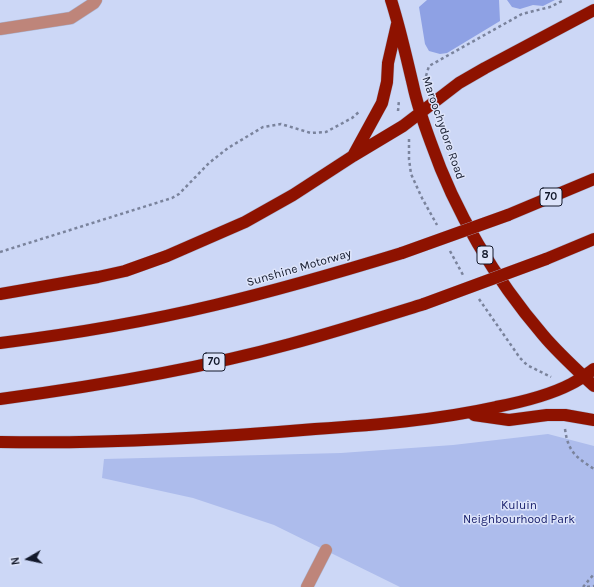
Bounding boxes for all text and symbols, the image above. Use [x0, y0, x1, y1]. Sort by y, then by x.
street label: Maroochydore Road [419, 75, 467, 181]
road number: 70 [540, 188, 562, 206]
street label: Sunshine Motorway [245, 246, 353, 290]
road number: 8 [477, 246, 493, 264]
road number: 70 [203, 353, 225, 371]
park label: Kuluin Neighbourhood Park [463, 499, 575, 527]
north arrow [8, 539, 48, 579]
text: N [9, 556, 23, 566]

